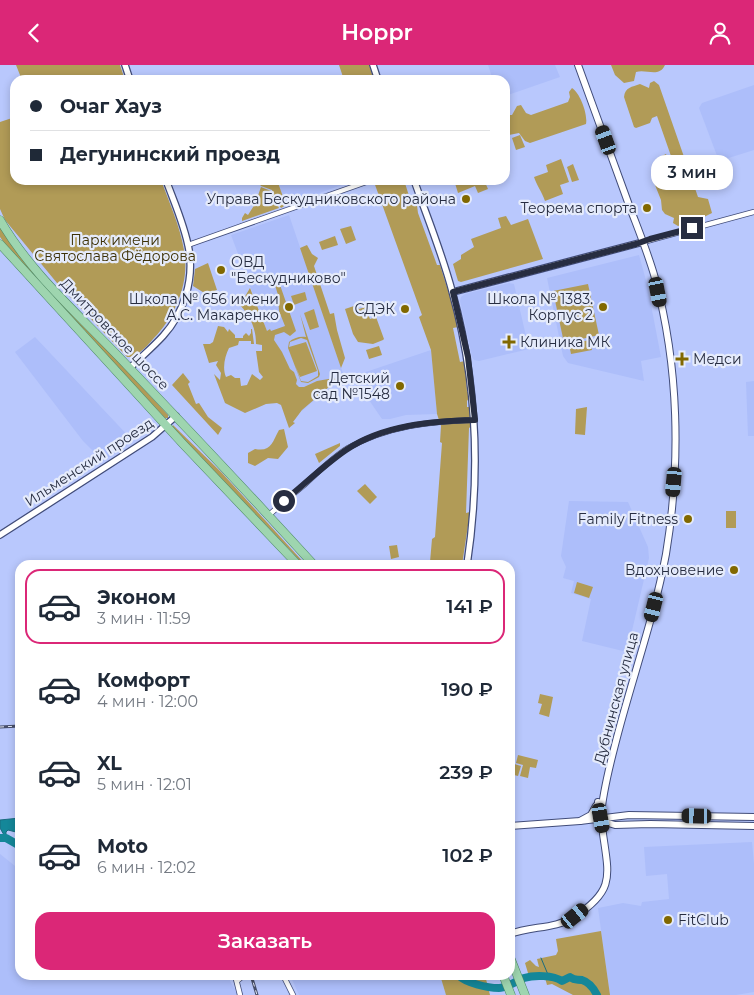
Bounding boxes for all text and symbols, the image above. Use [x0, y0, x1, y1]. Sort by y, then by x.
icon: back [20, 19, 48, 47]
text: Hoppr [341, 19, 413, 46]
icon: person [706, 19, 734, 47]
text: Очаг Хауз [60, 95, 162, 118]
car [593, 123, 618, 157]
text: Дегунинский проезд [60, 143, 280, 166]
callout: 3 мин [651, 155, 733, 191]
text: 3 мин [668, 163, 716, 182]
place label: Управа Бескудниковского района [206, 190, 456, 208]
marker: Управа Бескудниковского района [460, 193, 472, 205]
place label: Теорема спорта [521, 199, 637, 217]
marker: Теорема спорта [641, 202, 653, 214]
route end [681, 217, 703, 239]
park label: Парк имени Святослава Фёдорова [34, 231, 196, 265]
place label: ОВД "Бескудниково" [231, 253, 346, 287]
marker: ОВД "Бескудниково" [215, 264, 227, 276]
street label: Дмитровское шоссе [57, 274, 173, 394]
car [647, 276, 668, 308]
place label: Школа № 656 имени А.С. Макаренко [129, 290, 279, 324]
place label: Школа № 1383. Корпус 2 [487, 290, 593, 324]
place label: СДЭК [354, 300, 395, 318]
marker: Школа № 656 имени А.С. Макаренко [283, 301, 295, 313]
marker: Школа № 1383. Корпус 2 [597, 301, 609, 313]
marker: СДЭК [399, 303, 411, 315]
place label: Клиника МК [520, 333, 610, 351]
marker: Клиника МК [502, 335, 516, 349]
place label: Медси [693, 350, 742, 368]
marker: Медси [675, 352, 689, 366]
place label: Детский сад №1548 [313, 369, 390, 403]
marker: Детский сад №1548 [394, 380, 406, 392]
street label: Ильменский проезд [21, 414, 157, 510]
car [665, 466, 682, 498]
route start [273, 490, 295, 512]
place label: Family Fitness [578, 510, 678, 528]
marker: Family Fitness [682, 513, 694, 525]
place label: Вдохновение [625, 561, 724, 579]
marker: Вдохновение [728, 564, 740, 576]
icon: car [37, 584, 82, 629]
text: Эконом [97, 586, 176, 609]
car [643, 591, 664, 623]
text: 141 ₽ [446, 595, 493, 618]
text: 3 мин · 11:59 [97, 609, 191, 628]
street label: Дубнинская улица [590, 630, 642, 766]
icon: car [37, 667, 82, 712]
text: Комфорт [97, 669, 190, 692]
text: 190 ₽ [441, 678, 493, 701]
text: 4 мин · 12:00 [97, 692, 198, 711]
icon: car [37, 750, 82, 795]
text: XL [97, 752, 122, 775]
text: 239 ₽ [439, 761, 493, 784]
text: 5 мин · 12:01 [97, 775, 192, 794]
car [591, 802, 610, 834]
car [681, 808, 712, 824]
icon: car [37, 833, 82, 878]
text: Moto [97, 835, 148, 858]
text: 102 ₽ [442, 844, 493, 867]
text: 6 мин · 12:02 [97, 858, 196, 877]
car [558, 901, 591, 931]
place label: FitClub [678, 911, 729, 929]
button: Заказать [35, 912, 495, 970]
marker: FitClub [662, 914, 674, 926]

